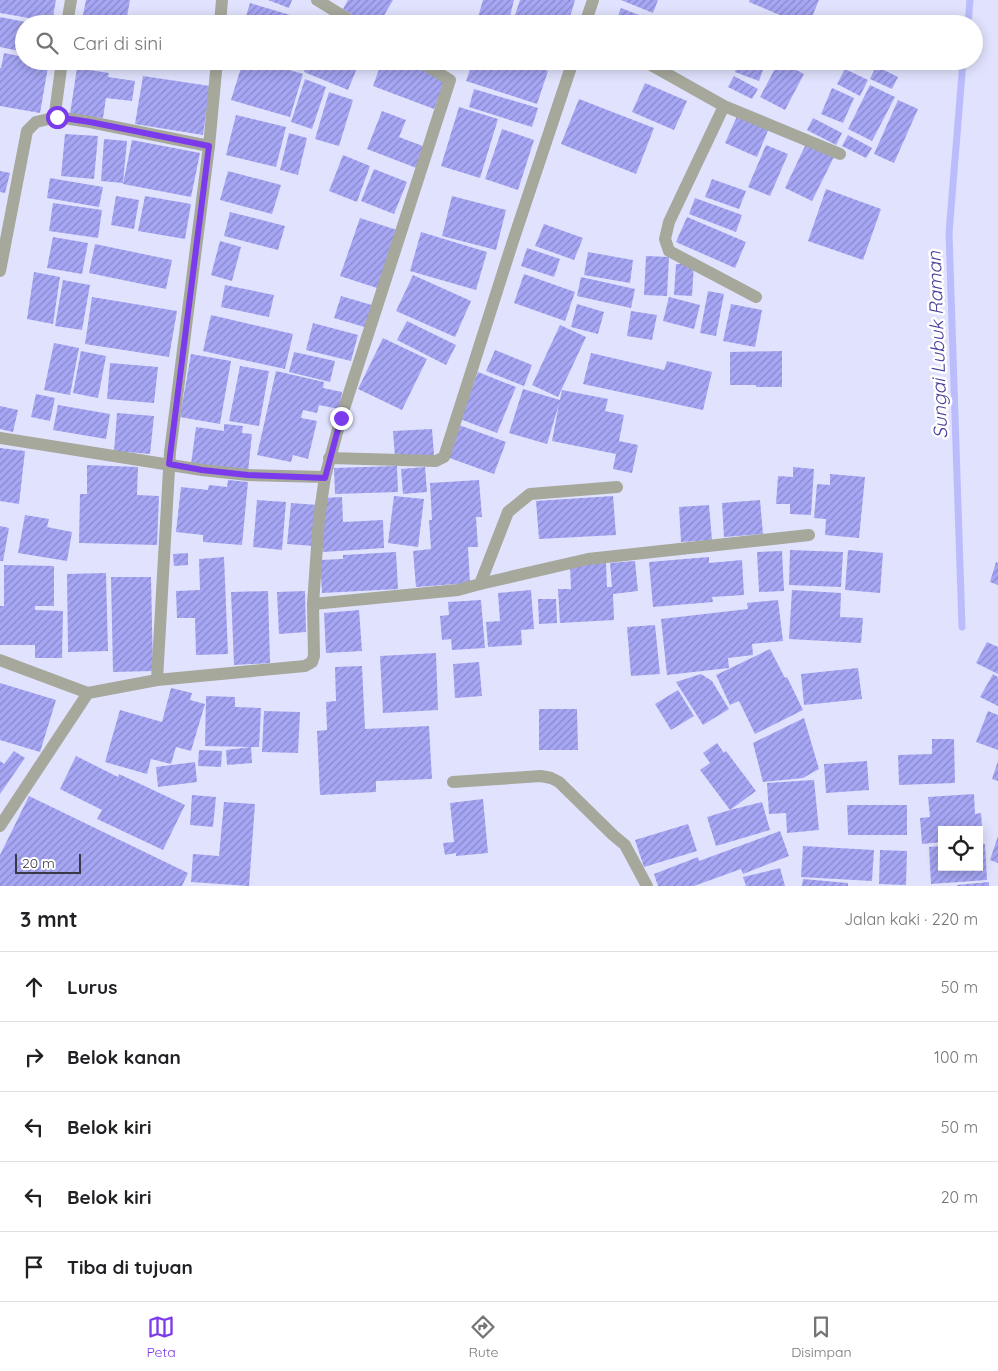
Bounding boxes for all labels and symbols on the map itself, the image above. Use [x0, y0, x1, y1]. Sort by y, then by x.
route start [46, 106, 69, 129]
water label: Sungai Lubuk Raman [922, 250, 952, 439]
route end [330, 407, 353, 430]
scale bar [15, 851, 81, 874]

